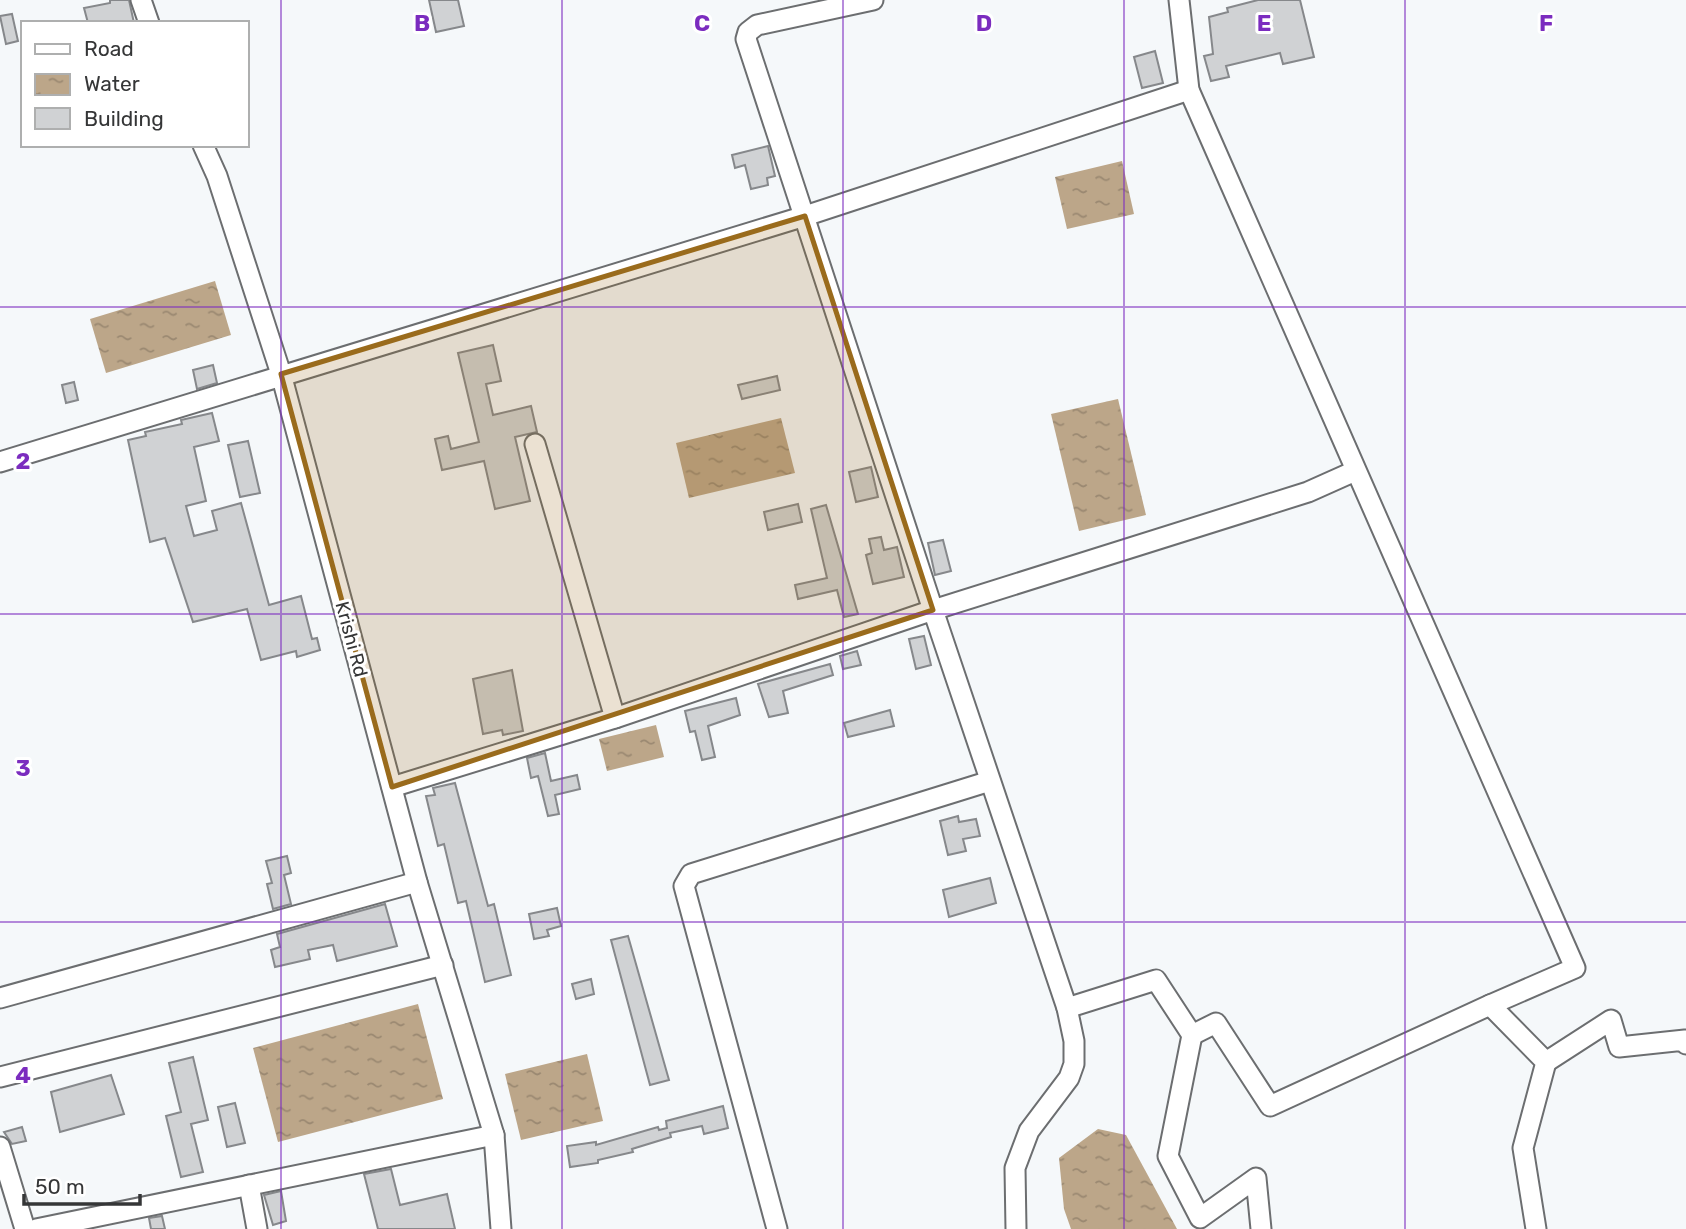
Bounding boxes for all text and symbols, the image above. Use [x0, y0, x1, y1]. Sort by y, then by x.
text: B [414, 9, 430, 37]
text: C [694, 9, 710, 37]
text: D [976, 9, 992, 37]
text: E [1257, 9, 1271, 37]
text: F [1539, 9, 1553, 37]
legend [21, 21, 248, 147]
text: Road [84, 36, 134, 61]
text: Water [84, 71, 140, 96]
text: Building [84, 106, 164, 131]
text: 2 [16, 447, 30, 475]
street label: Krishi Rd [330, 599, 373, 679]
text: 3 [15, 754, 31, 782]
text: 4 [15, 1061, 31, 1089]
scale bar [24, 1162, 140, 1206]
text: 50 m [35, 1174, 85, 1199]

